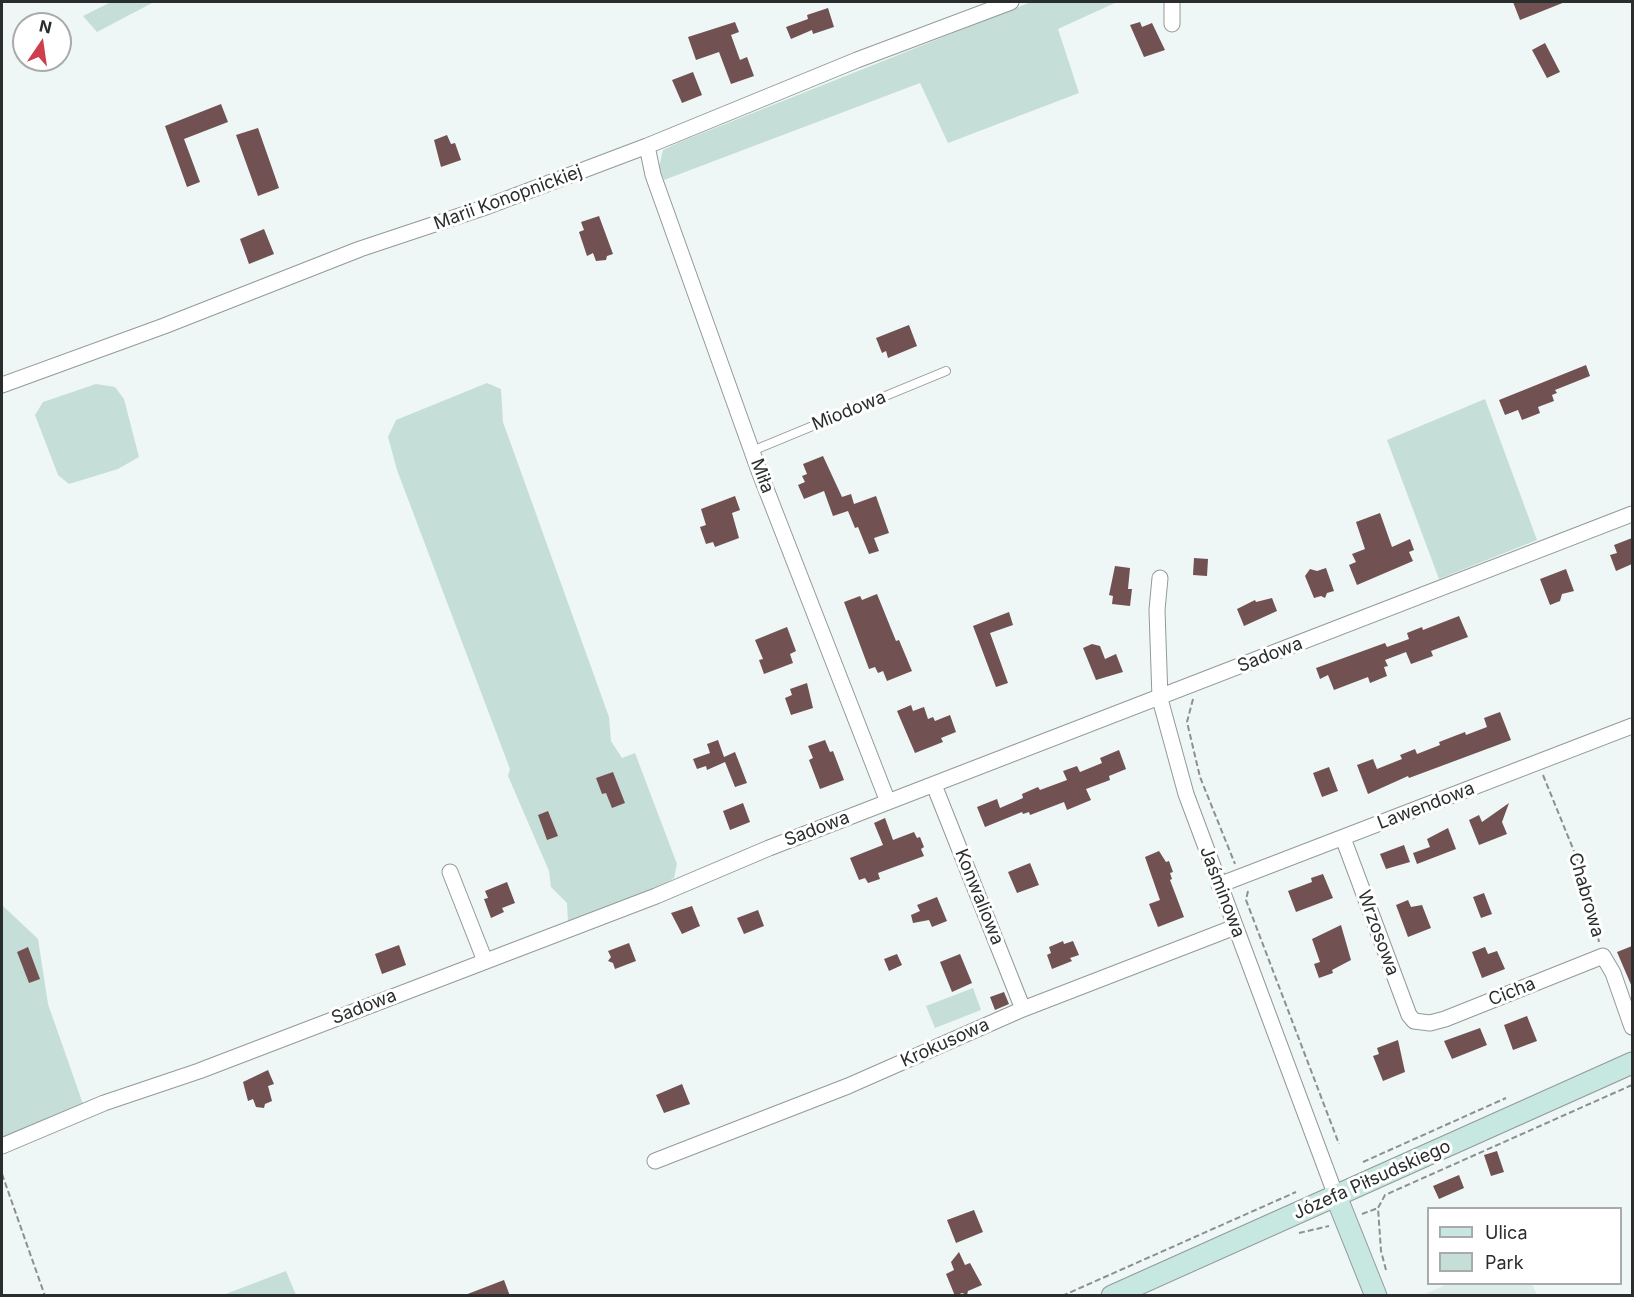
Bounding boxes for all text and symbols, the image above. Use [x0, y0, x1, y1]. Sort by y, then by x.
north arrow [12, 12, 72, 72]
text: N [37, 15, 54, 38]
street label: Marii Konopnickiej [431, 161, 585, 235]
street label: Miodowa [809, 386, 889, 436]
street label: Miła [746, 456, 778, 496]
street label: Sadowa [1234, 633, 1306, 677]
street label: Lawendowa [1374, 778, 1478, 834]
street label: Sadowa [781, 807, 853, 851]
street label: Jaśminowa [1195, 843, 1249, 941]
street label: Konwaliowa [950, 846, 1008, 948]
street label: Chabrowa [1564, 850, 1608, 940]
street label: Wrzosowa [1353, 887, 1403, 979]
street label: Cicha [1485, 973, 1539, 1011]
street label: Sadowa [328, 985, 400, 1029]
street label: Krokusowa [897, 1014, 993, 1072]
street label: Józefa Piłsudskiego [1290, 1136, 1454, 1224]
legend [1427, 1207, 1622, 1285]
text: Ulica [1485, 1222, 1528, 1243]
text: Park [1485, 1252, 1524, 1273]

